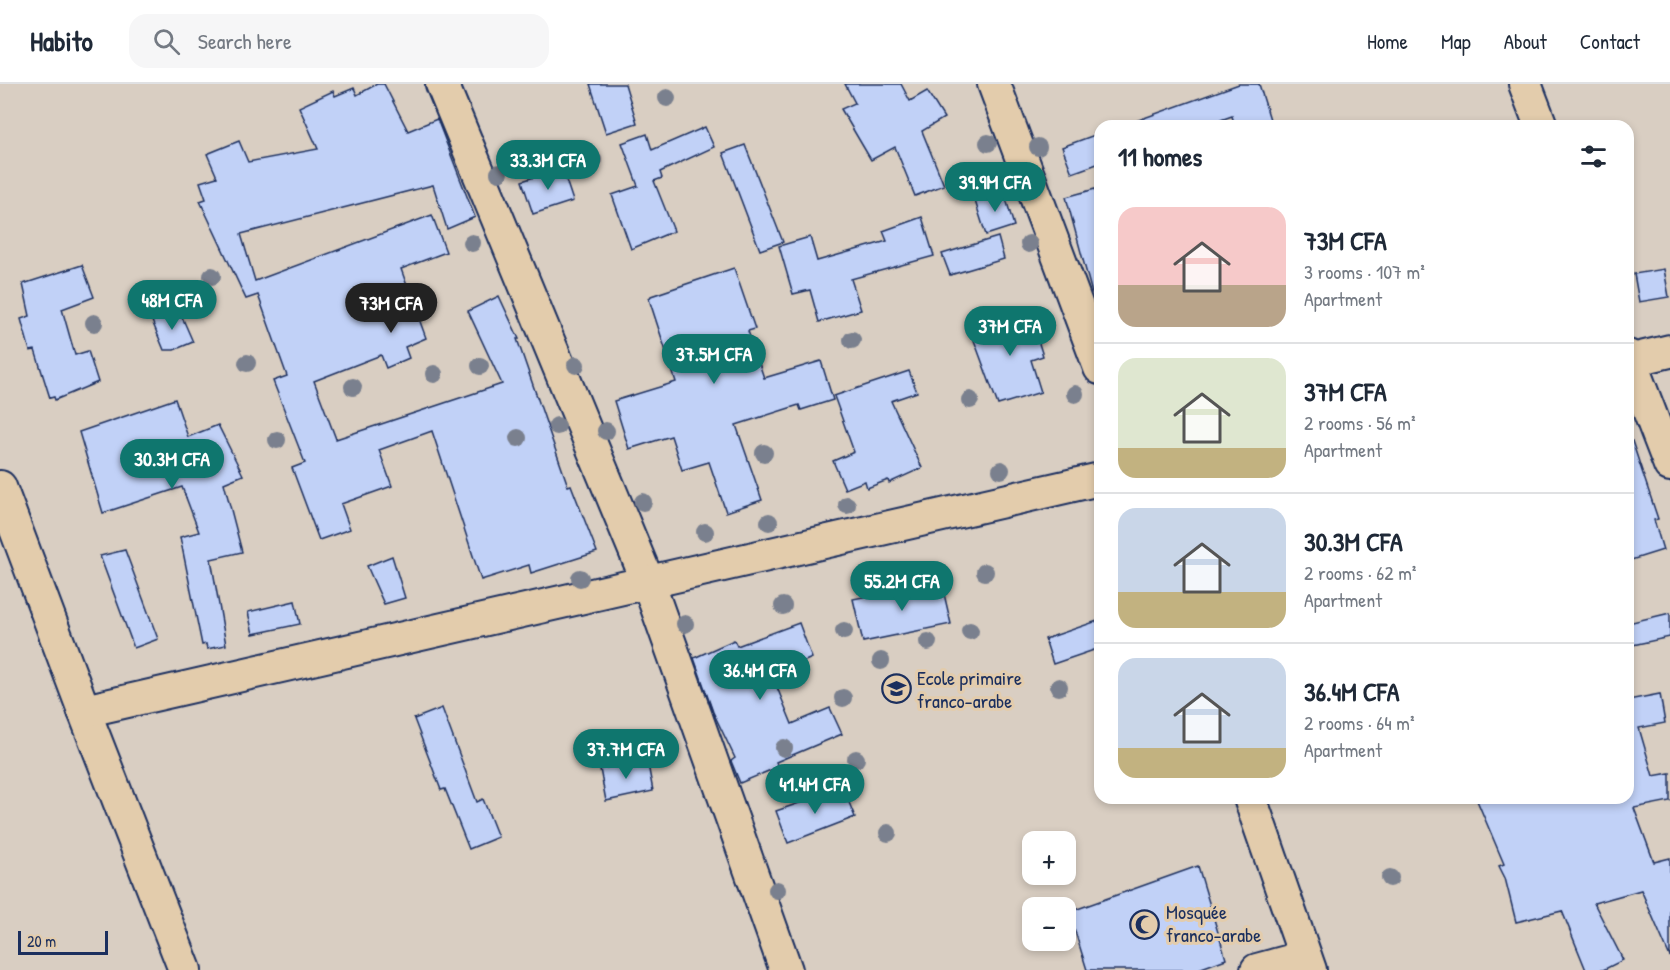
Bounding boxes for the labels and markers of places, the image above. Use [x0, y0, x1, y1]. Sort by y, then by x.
pin: 33.3M CFA [479, 140, 617, 191]
pin: 39.9M CFA [926, 162, 1064, 213]
pin: 48M CFA [117, 280, 227, 331]
pin: 73M CFA [336, 283, 446, 334]
pin: 37M CFA [955, 306, 1065, 357]
pin: 37.5M CFA [645, 334, 783, 385]
pin: 30.3M CFA [103, 439, 241, 490]
pin: 55.2M CFA [833, 561, 971, 612]
pin: 36.4M CFA [691, 650, 829, 701]
place label: Ecole primaire franco-arabe [917, 664, 1022, 714]
school or university icon: Ecole primaire franco-arabe [880, 673, 912, 705]
pin: 37.7M CFA [557, 729, 695, 780]
pin: 41.4M CFA [746, 764, 884, 815]
place label: Mosquée franco-arabe [1166, 898, 1261, 948]
mosque icon: Mosquée franco-arabe [1129, 908, 1161, 940]

